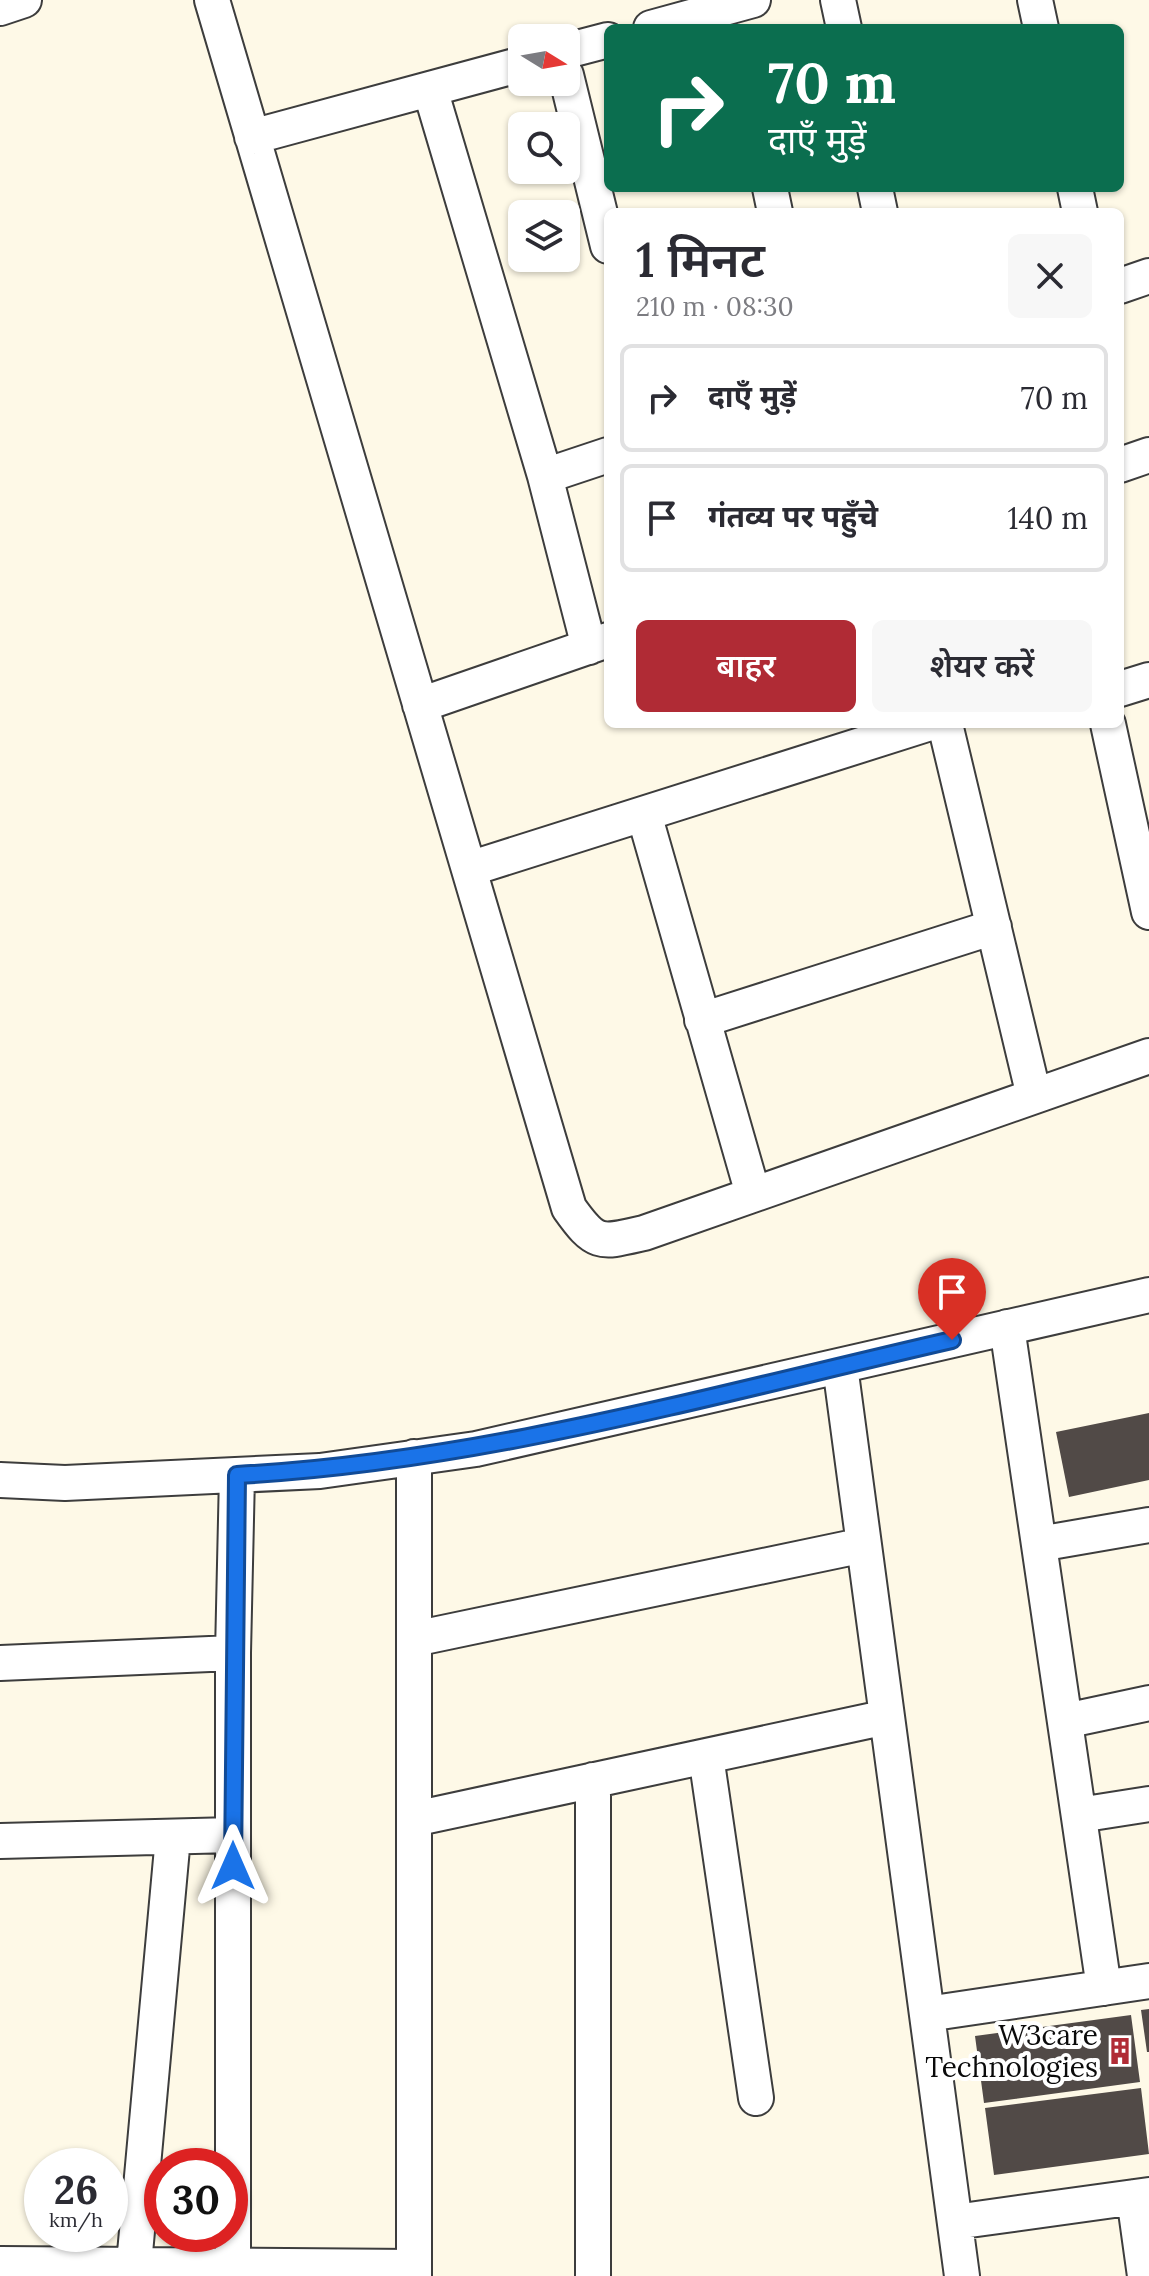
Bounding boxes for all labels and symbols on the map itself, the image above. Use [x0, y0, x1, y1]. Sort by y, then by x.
north arrow [508, 24, 580, 96]
pin [918, 1258, 986, 1340]
position arrow [191, 1824, 275, 1908]
place label: W3care Technologies [925, 2017, 1098, 2085]
building icon: W3care Technologies [1105, 2036, 1135, 2066]
speed limit sign: 30 [144, 2148, 248, 2252]

